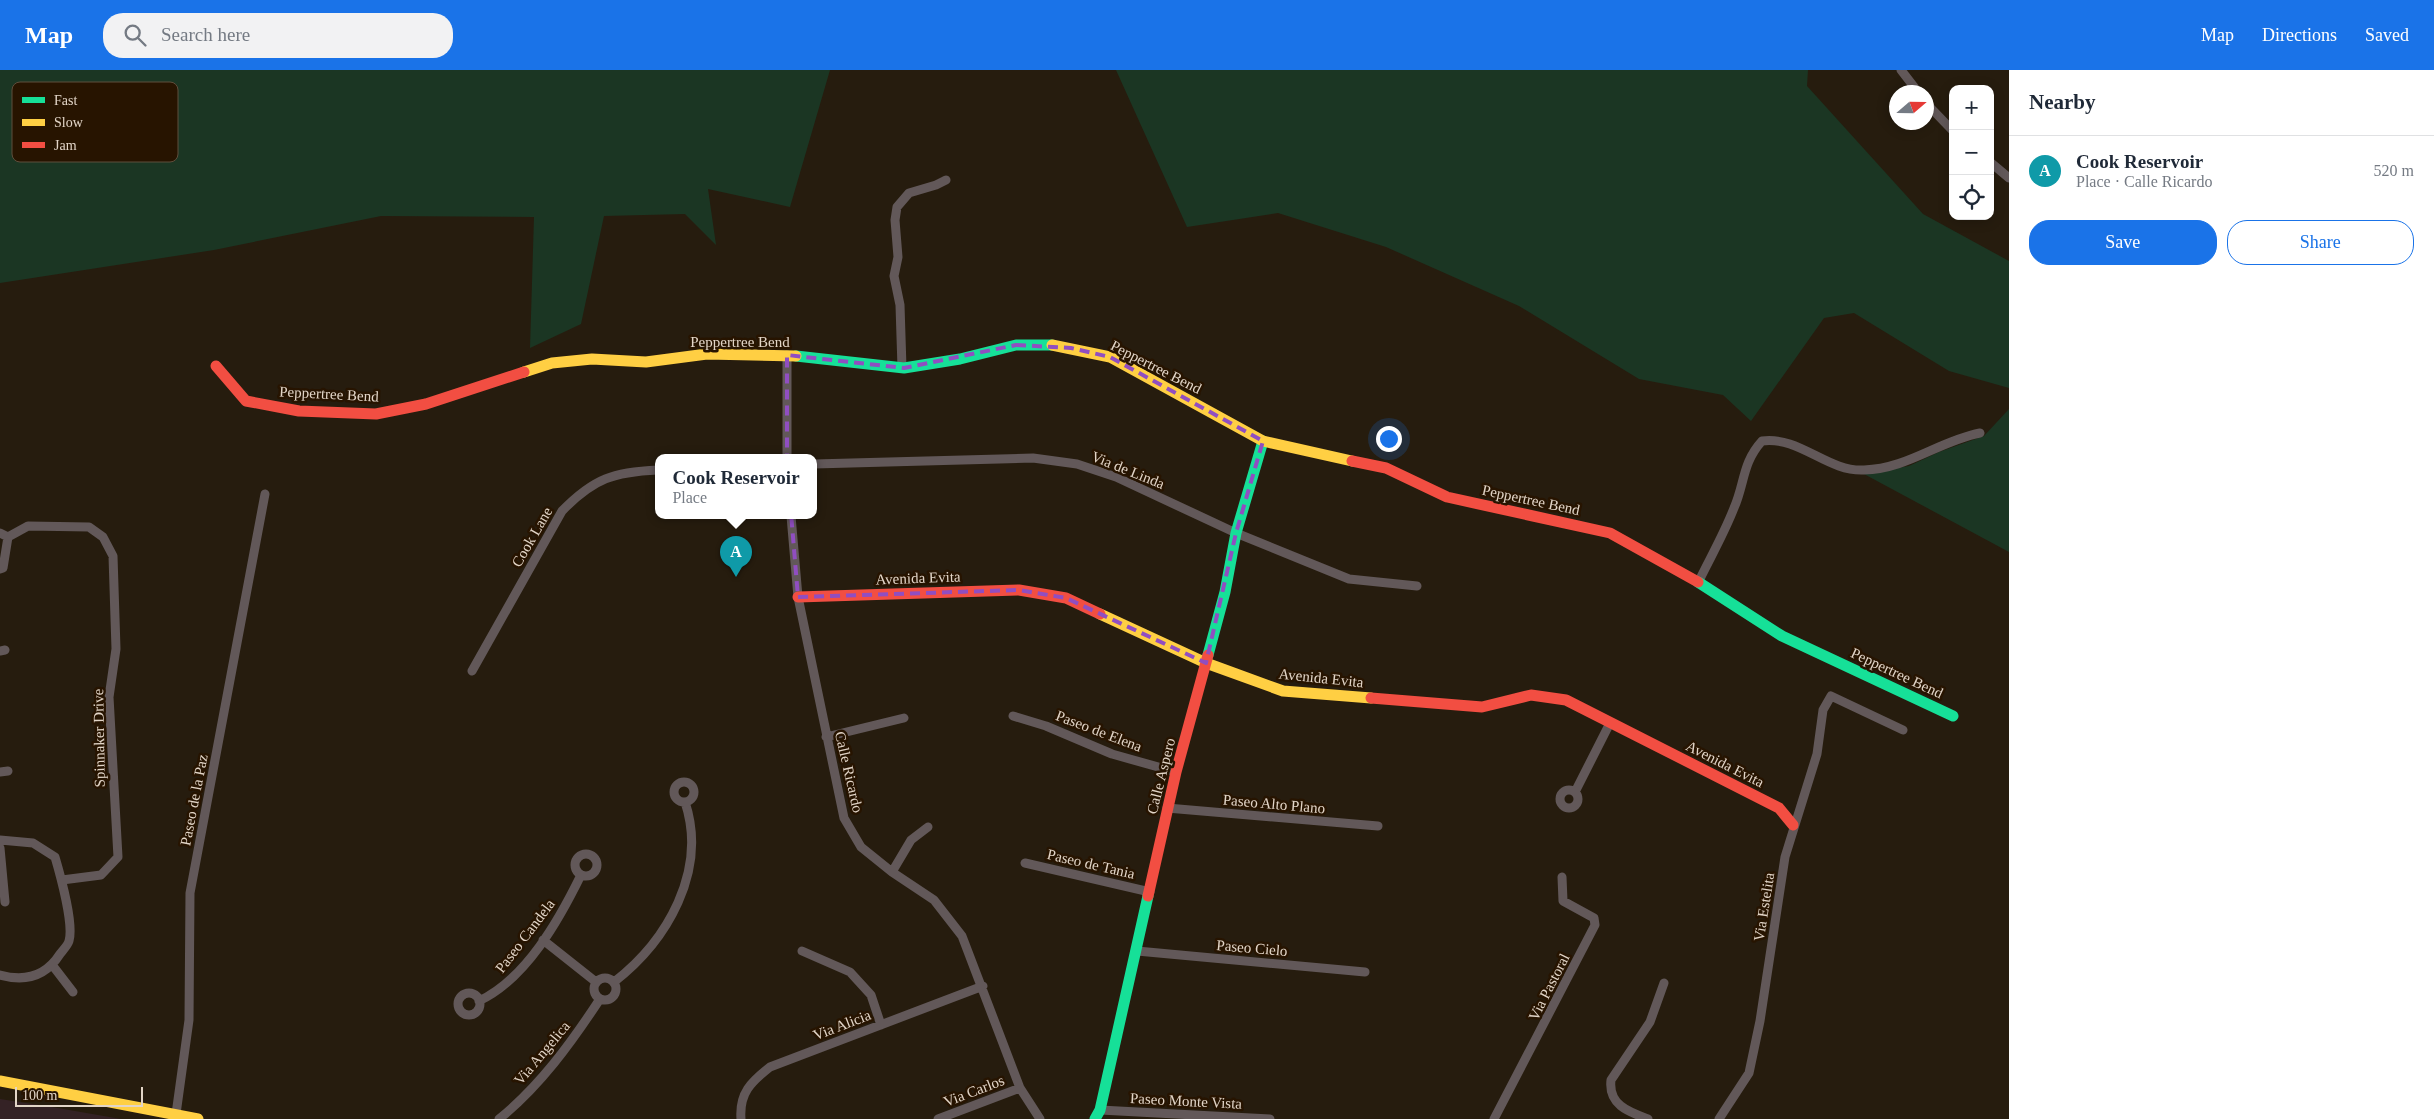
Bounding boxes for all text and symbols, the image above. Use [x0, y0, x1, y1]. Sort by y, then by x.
search box [103, 13, 453, 58]
icon: search [121, 21, 149, 49]
text: Map [25, 22, 73, 48]
text: Search here [161, 24, 250, 45]
text: Map [2201, 25, 2234, 45]
text: Directions [2262, 25, 2337, 45]
text: Saved [2365, 25, 2409, 45]
legend [12, 82, 178, 162]
north arrow [1889, 85, 1934, 130]
map controls [1949, 85, 1994, 220]
button: + [1949, 85, 1994, 130]
text: Nearby [2029, 90, 2096, 114]
text: Fast [54, 93, 77, 108]
text: Slow [54, 115, 84, 130]
button: − [1949, 130, 1994, 175]
text: Jam [54, 138, 77, 153]
text: Cook Reservoir [2076, 151, 2203, 172]
text: A [2039, 162, 2051, 179]
text: 520 m [2374, 162, 2414, 179]
text: Place · Calle Ricardo [2076, 173, 2212, 190]
button: locate [1949, 175, 1994, 220]
button: Save [2029, 220, 2217, 265]
button: Share [2227, 220, 2414, 265]
street label: Peppertree Bend [690, 334, 790, 350]
street label: Peppertree Bend [1108, 337, 1204, 397]
street label: Peppertree Bend [279, 383, 380, 405]
your location [1376, 426, 1402, 452]
street label: Via de Linda [1089, 448, 1167, 492]
popup [655, 454, 817, 519]
text: Cook Reservoir [672, 467, 800, 488]
street label: Peppertree Bend [1481, 482, 1582, 518]
text: Place [672, 489, 707, 506]
street label: Cook Lane [509, 504, 556, 570]
pin: A [720, 536, 752, 577]
street label: Avenida Evita [875, 569, 961, 587]
street label: Peppertree Bend [1849, 645, 1946, 701]
street label: Avenida Evita [1278, 666, 1364, 690]
street label: Spinnaker Drive [90, 688, 108, 787]
street label: Paseo de Elena [1054, 707, 1145, 755]
street label: Calle Ricardo [832, 730, 866, 814]
street label: Calle Aspero [1144, 736, 1178, 816]
street label: Avenida Evita [1683, 738, 1767, 791]
street label: Paseo de la Paz [177, 753, 211, 847]
street label: Paseo Alto Plano [1222, 792, 1326, 816]
street label: Paseo de Tania [1046, 846, 1137, 882]
street label: Via Estelita [1751, 871, 1777, 943]
street label: Paseo Candela [492, 896, 558, 976]
street label: Paseo Cielo [1216, 937, 1288, 959]
street label: Via Pastoral [1525, 951, 1573, 1023]
street label: Via Alicia [811, 1007, 873, 1043]
street label: Via Angelica [511, 1018, 573, 1088]
street label: Via Carlos [941, 1072, 1007, 1110]
scale bar [15, 1084, 142, 1107]
text: 100 m [22, 1088, 57, 1103]
street label: Paseo Monte Vista [1130, 1090, 1243, 1112]

